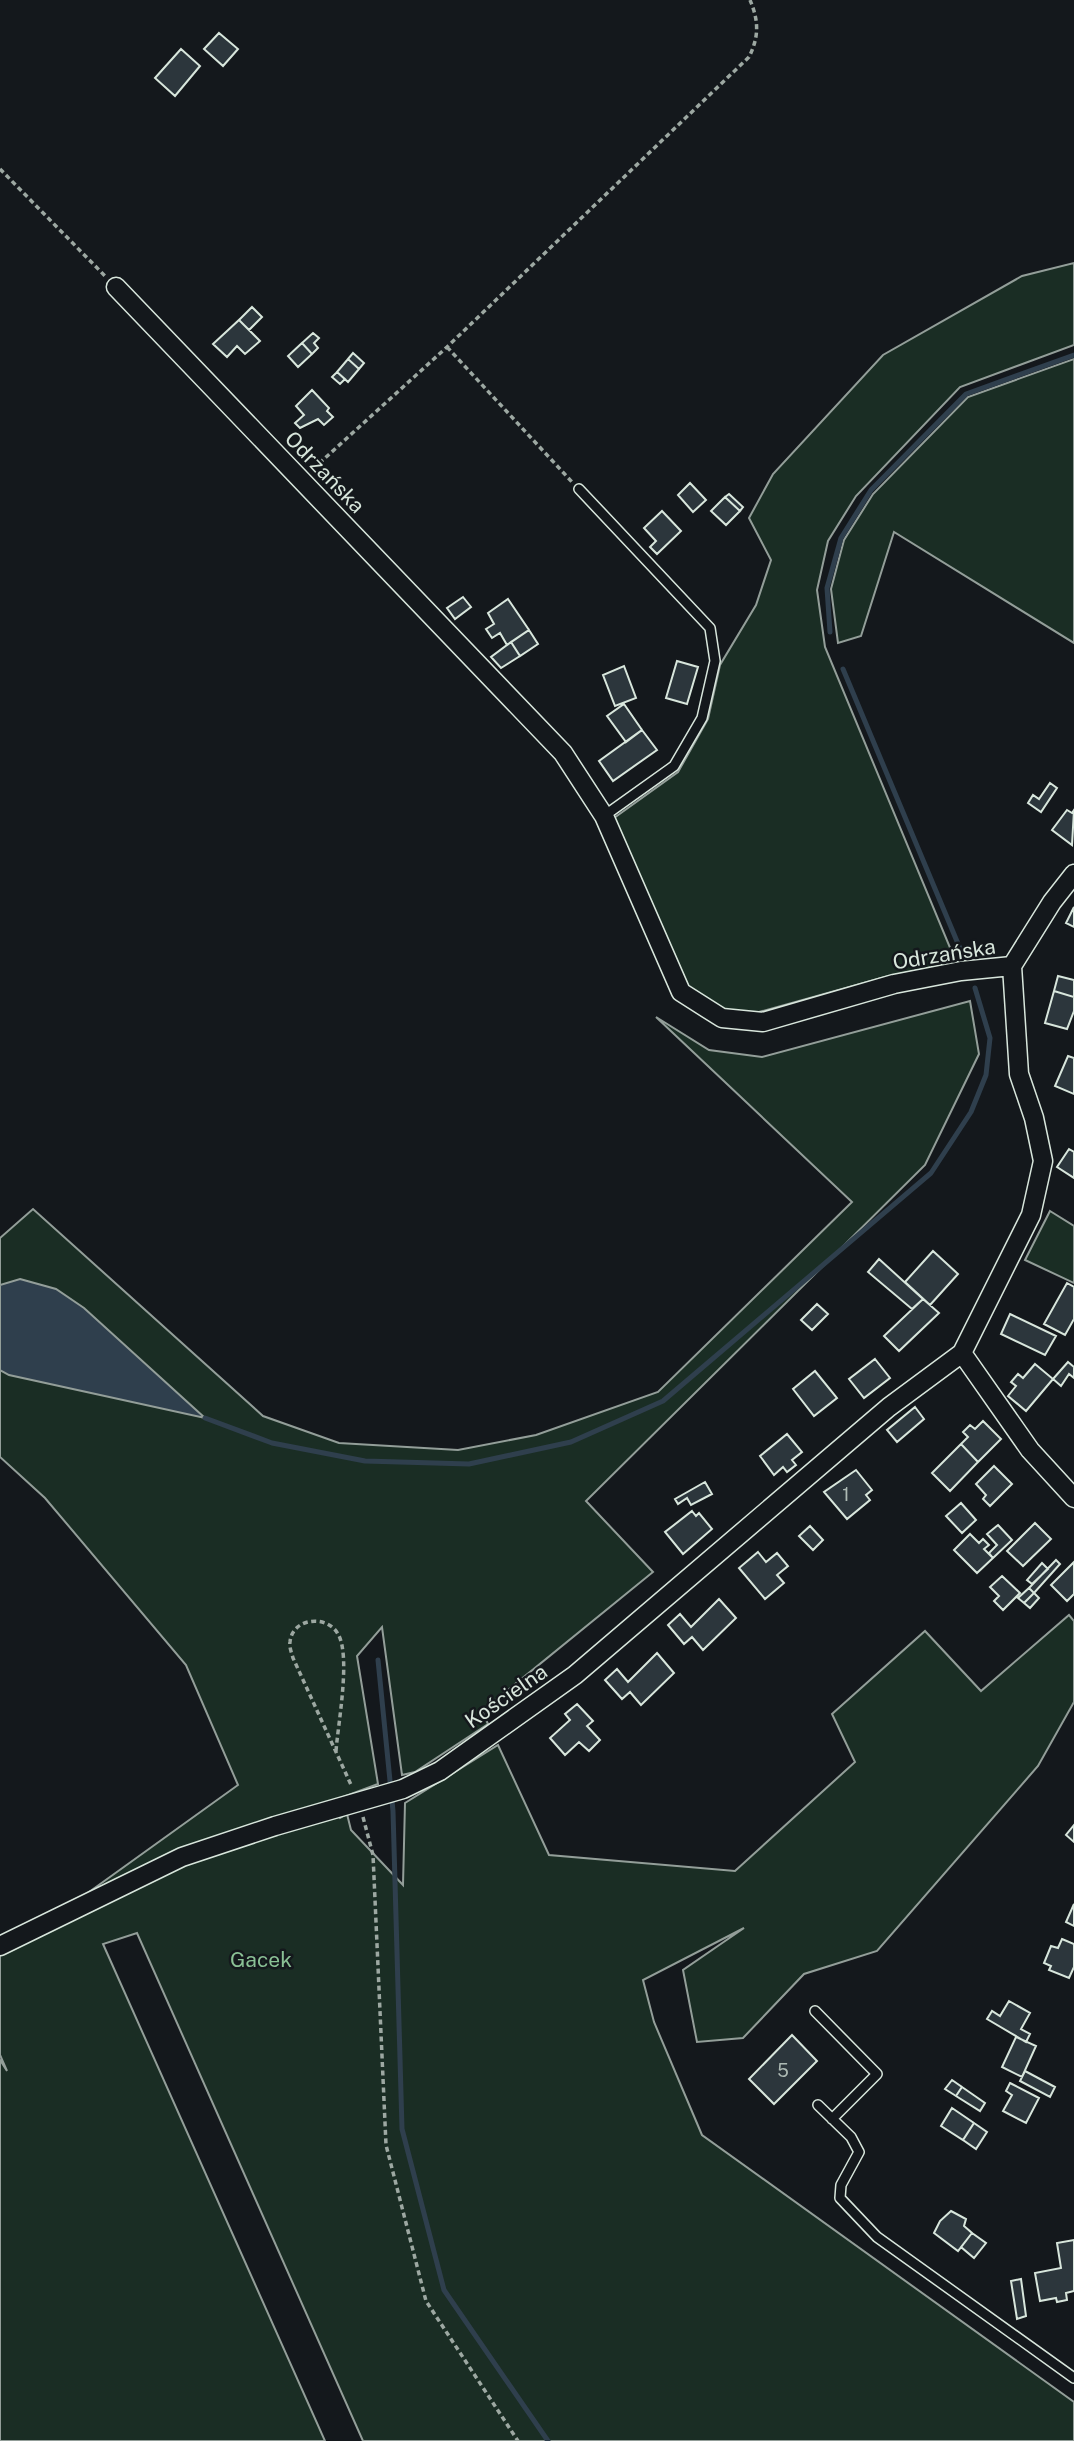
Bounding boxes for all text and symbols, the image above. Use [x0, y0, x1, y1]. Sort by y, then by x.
street label: Odrzańska [280, 426, 370, 518]
street label: Odrzańska [891, 934, 997, 974]
house number: 1 [842, 1484, 850, 1505]
street label: Kościelna [460, 1659, 552, 1733]
park label: Gacek [230, 1947, 292, 1972]
house number: 5 [777, 2060, 789, 2081]

